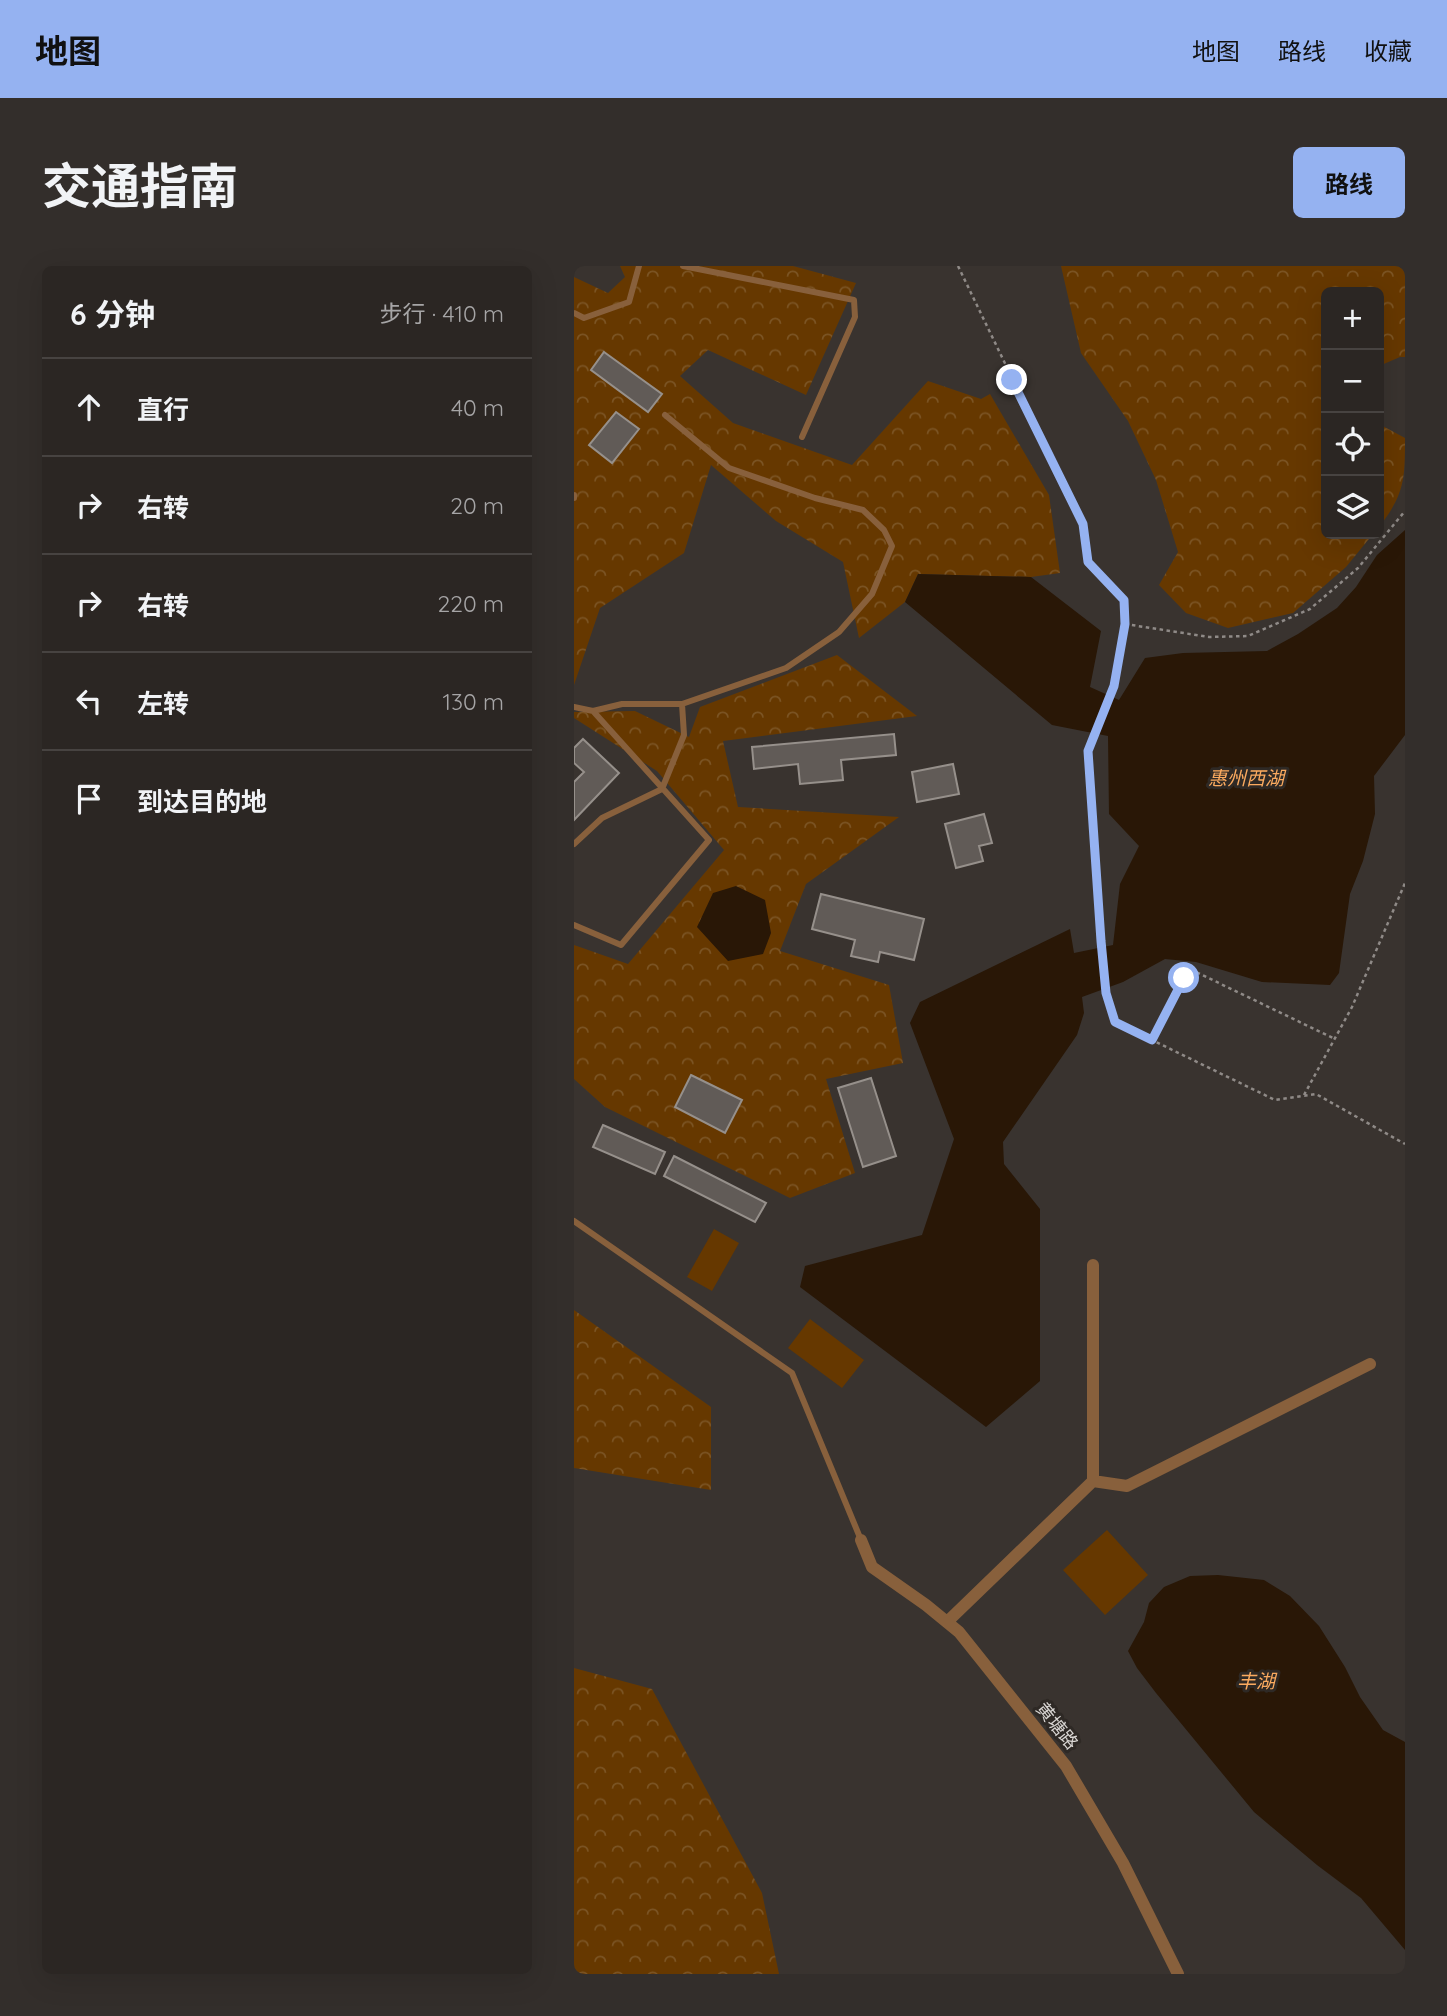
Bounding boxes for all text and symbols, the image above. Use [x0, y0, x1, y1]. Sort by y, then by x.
text: 地图 [35, 30, 101, 71]
text: 地图 [1192, 36, 1240, 66]
text: 路线 [1278, 36, 1326, 66]
text: 收藏 [1364, 36, 1412, 66]
button: 路线 [1293, 147, 1405, 218]
text: 交通指南 [42, 155, 238, 216]
map controls [1321, 287, 1384, 539]
button: + [1321, 287, 1384, 350]
text: 6 分钟 [70, 295, 155, 333]
text: 步行 · 410 m [380, 299, 504, 328]
button: − [1321, 350, 1384, 413]
route end [996, 364, 1027, 395]
icon: ahead [70, 388, 108, 426]
text: 直行 [137, 393, 189, 426]
text: 40 m [451, 393, 504, 422]
button: locate [1321, 413, 1384, 476]
button: layers [1321, 476, 1384, 539]
icon: right [70, 486, 108, 524]
text: 右转 [137, 491, 189, 524]
text: 20 m [450, 491, 504, 520]
icon: right [70, 584, 108, 622]
text: 右转 [137, 589, 189, 622]
text: 220 m [438, 589, 504, 618]
icon: left [70, 682, 108, 720]
text: 左转 [137, 687, 189, 720]
text: 130 m [442, 687, 504, 716]
water label: 惠州西湖 [1208, 766, 1287, 790]
icon: arrive [70, 780, 108, 818]
text: 到达目的地 [137, 785, 267, 818]
route start [1168, 962, 1199, 993]
water label: 丰湖 [1237, 1669, 1278, 1693]
street label: 黄塘路 [1031, 1697, 1083, 1754]

